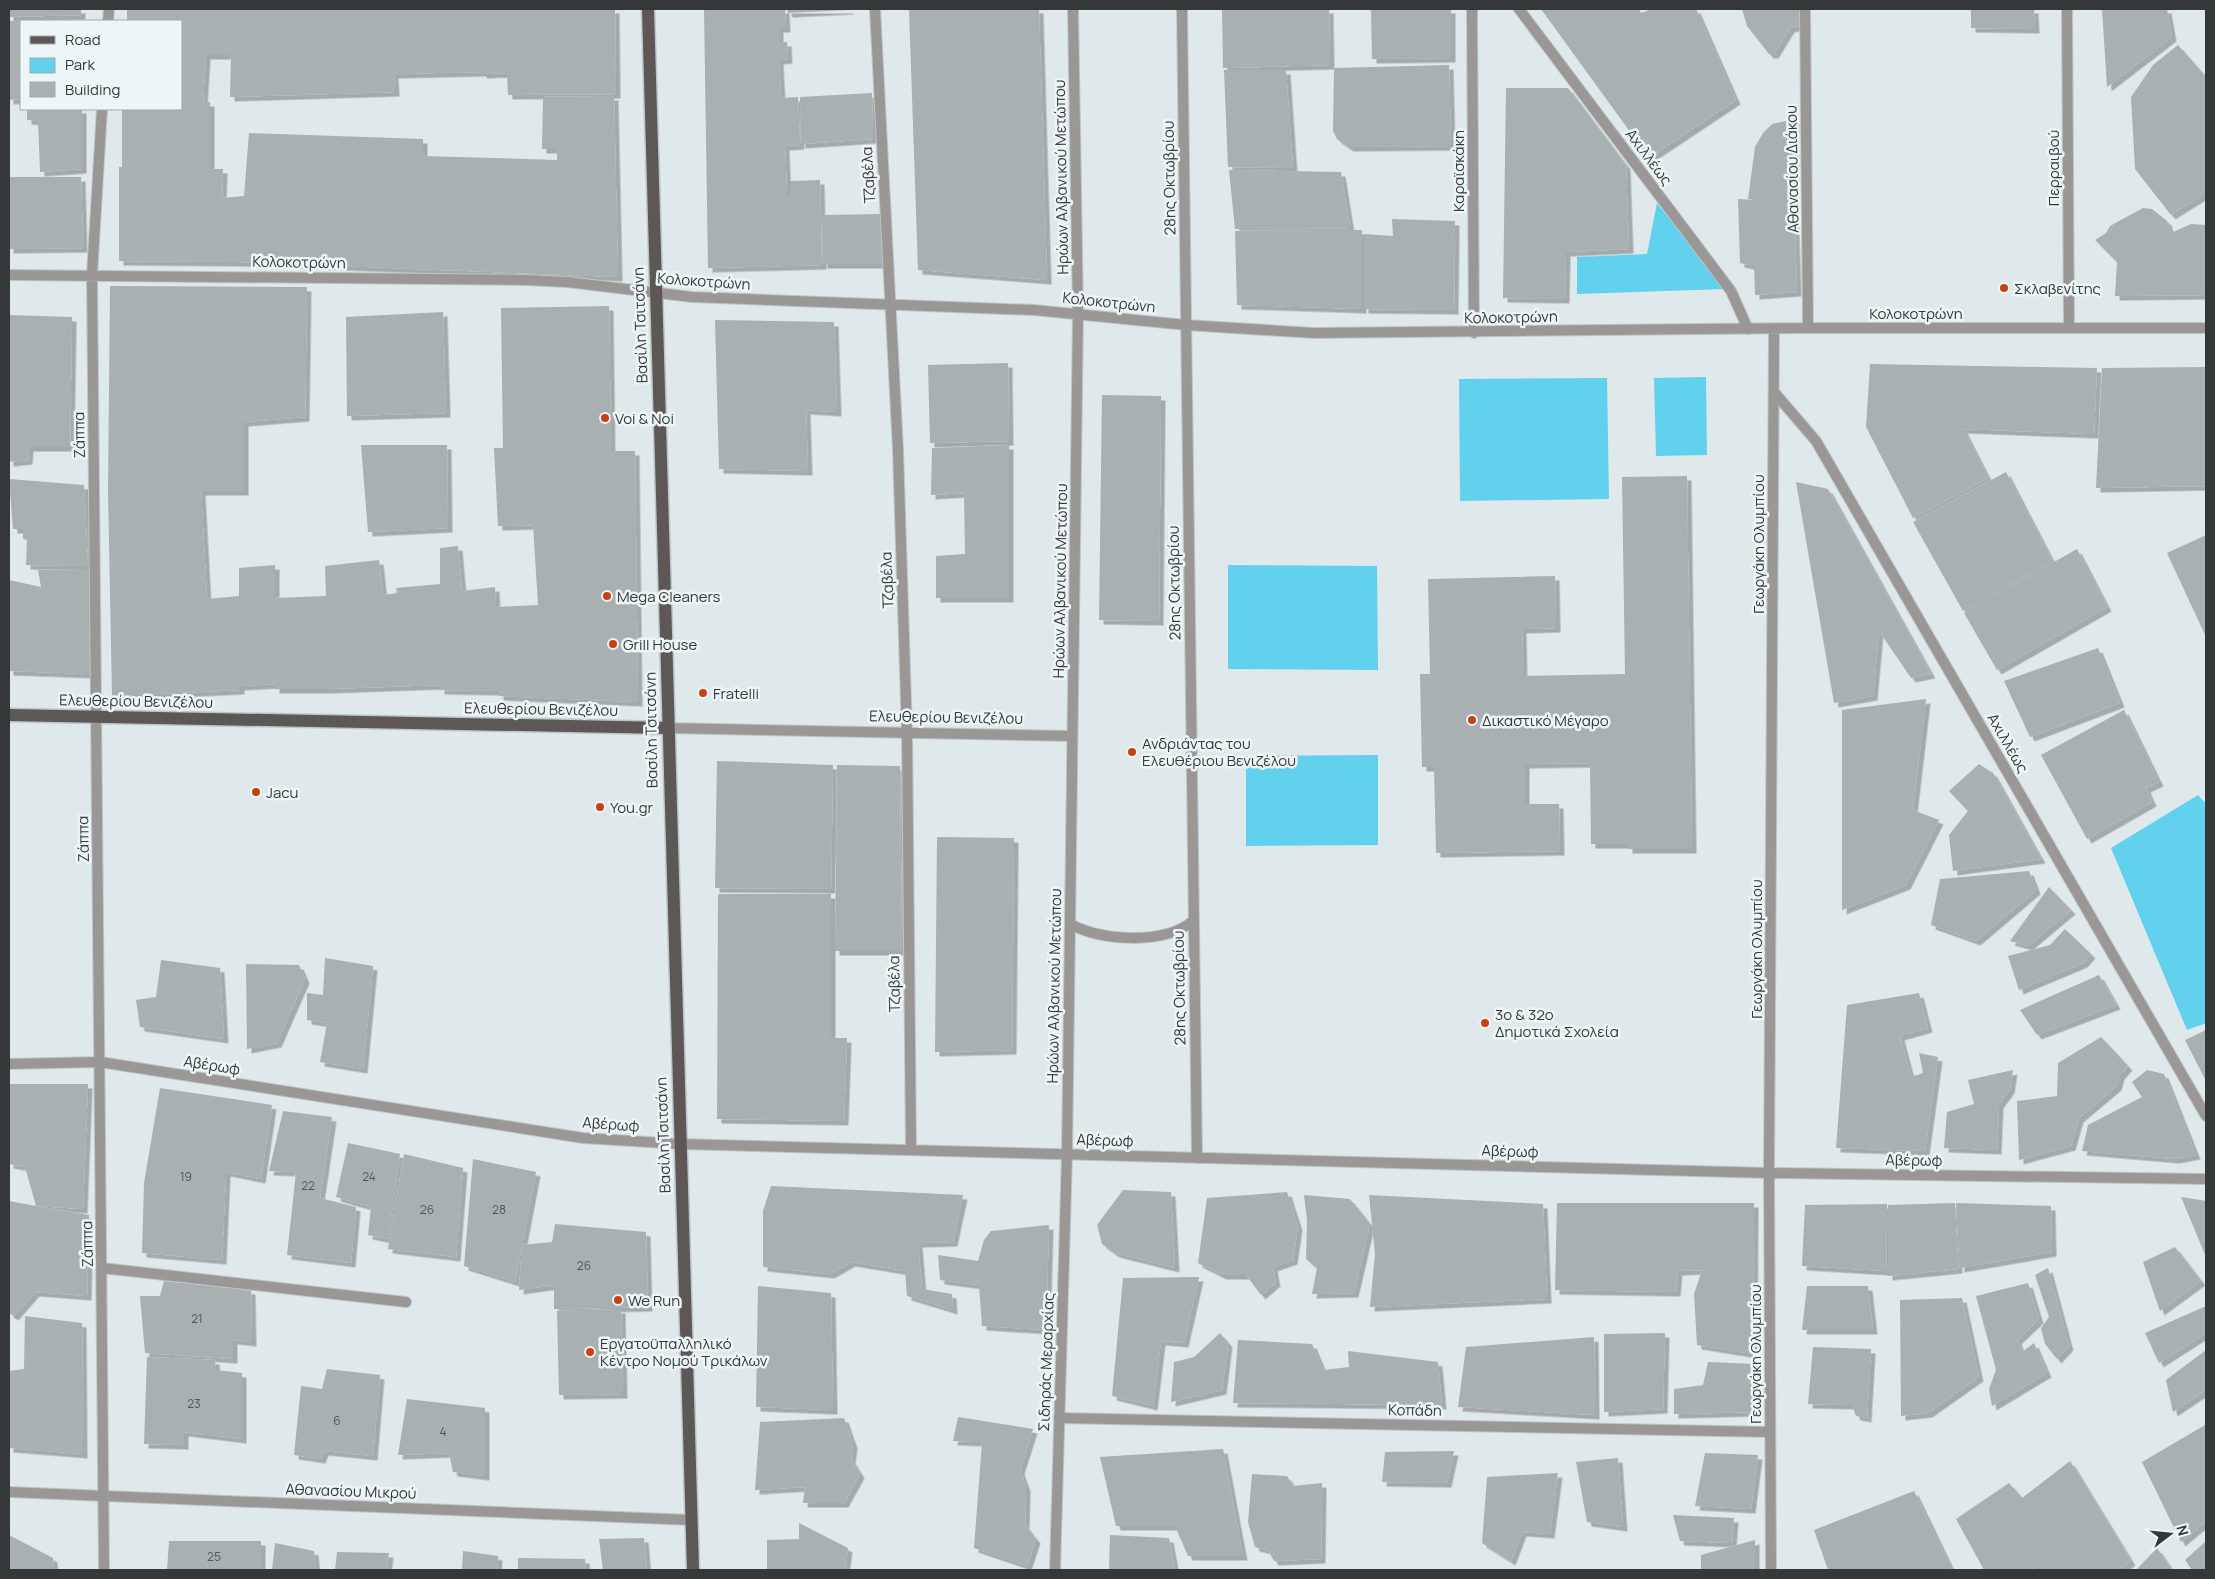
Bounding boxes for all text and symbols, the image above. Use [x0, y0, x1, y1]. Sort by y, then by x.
legend [20, 20, 182, 110]
text: Road [65, 29, 101, 50]
text: Park [65, 54, 95, 75]
text: Building [65, 79, 120, 100]
street label: Ηρώων Αλβανικού Μετώπου [1049, 79, 1073, 275]
street label: Αθανασίου Διάκου [1780, 105, 1804, 233]
street label: 28ης Οκτωβρίου [1157, 120, 1181, 236]
street label: Αχιλλέως [1621, 124, 1677, 190]
street label: Καραϊσκάκη [1448, 130, 1469, 212]
street label: Περραιβού [2043, 130, 2064, 206]
street label: Τζαβέλα [856, 146, 880, 204]
street label: Κολοκοτρώνη [252, 251, 346, 273]
street label: Βασίλη Τσιτσάνη [627, 266, 653, 383]
street label: Κολοκοτρώνη [657, 267, 751, 295]
place label: Σκλαβενίτης [2014, 278, 2101, 299]
marker: Σκλαβενίτης [1998, 282, 2010, 294]
street label: Κολοκοτρώνη [1061, 287, 1157, 317]
street label: Κολοκοτρώνη [1869, 303, 1963, 324]
street label: Κολοκοτρώνη [1464, 306, 1558, 328]
place label: Voi & Noi [615, 408, 674, 429]
street label: Ζάππα [68, 411, 90, 459]
marker: Voi & Noi [599, 412, 611, 424]
street label: Γεωργάκη Ολυμπίου [1748, 474, 1769, 614]
street label: Ηρώων Αλβανικού Μετώπου [1048, 483, 1072, 679]
street label: 28ης Οκτωβρίου [1162, 525, 1186, 641]
street label: Τζαβέλα [876, 551, 898, 609]
place label: Mega Cleaners [617, 586, 721, 607]
marker: Mega Cleaners [601, 590, 613, 602]
place label: Grill House [623, 634, 697, 655]
marker: Grill House [607, 638, 619, 650]
street label: Βασίλη Τσιτσάνη [639, 672, 663, 788]
place label: Fratelli [713, 683, 759, 704]
marker: Fratelli [697, 687, 709, 699]
street label: Ελευθερίου Βενιζέλου [59, 689, 213, 713]
street label: Ελευθερίου Βενιζέλου [464, 697, 618, 721]
street label: Ελευθερίου Βενιζέλου [869, 705, 1023, 729]
street label: Αχιλλέως [1982, 709, 2034, 777]
place label: Δικαστικό Μέγαρο [1482, 710, 1609, 731]
marker: Δικαστικό Μέγαρο [1466, 714, 1478, 726]
place label: Ανδριάντας του Ελευθέριου Βενιζέλου [1142, 733, 1296, 771]
marker: Ανδριάντας του Ελευθέριου Βενιζέλου [1126, 746, 1138, 758]
place label: Jacu [266, 782, 299, 803]
marker: Jacu [250, 786, 262, 798]
place label: You.gr [610, 797, 654, 818]
marker: You.gr [594, 801, 606, 813]
street label: Ζάππα [72, 815, 94, 863]
street label: Γεωργάκη Ολυμπίου [1746, 879, 1767, 1019]
street label: Ηρώων Αλβανικού Μετώπου [1042, 888, 1066, 1084]
street label: 28ης Οκτωβρίου [1167, 930, 1191, 1046]
street label: Τζαβέλα [883, 955, 905, 1013]
place label: 3ο & 32ο Δημοτικά Σχολεία [1495, 1004, 1619, 1042]
marker: 3ο & 32ο Δημοτικά Σχολεία [1479, 1017, 1491, 1029]
street label: Αβέρωφ [182, 1050, 242, 1080]
street label: Βασίλη Τσιτσάνη [650, 1076, 676, 1193]
street label: Αβέρωφ [582, 1112, 640, 1136]
street label: Αβέρωφ [1076, 1129, 1134, 1151]
street label: Αβέρωφ [1481, 1140, 1539, 1162]
street label: Αβέρωφ [1885, 1149, 1943, 1171]
house number: 19 [180, 1168, 192, 1185]
house number: 24 [362, 1168, 376, 1185]
house number: 22 [301, 1177, 315, 1194]
house number: 26 [420, 1201, 434, 1218]
house number: 28 [492, 1201, 506, 1218]
street label: Ζάππα [76, 1220, 98, 1268]
house number: 26 [577, 1257, 591, 1274]
street label: Γεωργάκη Ολυμπίου [1745, 1284, 1766, 1424]
place label: We Run [628, 1290, 680, 1311]
street label: Σιδηράς Μεραρχίας [1033, 1292, 1059, 1432]
marker: We Run [612, 1294, 624, 1306]
house number: 21 [191, 1310, 203, 1327]
place label: Εργατοϋπαλληλικό Κέντρο Νομού Τρικάλων [600, 1333, 768, 1371]
marker: Εργατοϋπαλληλικό Κέντρο Νομού Τρικάλων [584, 1346, 596, 1358]
house number: 23 [187, 1395, 201, 1412]
street label: Κοπάδη [1388, 1399, 1442, 1421]
house number: 6 [333, 1412, 341, 1429]
house number: 4 [439, 1423, 447, 1440]
street label: Αθανασίου Μικρού [285, 1478, 417, 1504]
north arrow [2145, 1509, 2195, 1559]
text: N [2172, 1523, 2193, 1538]
house number: 25 [207, 1548, 221, 1565]

